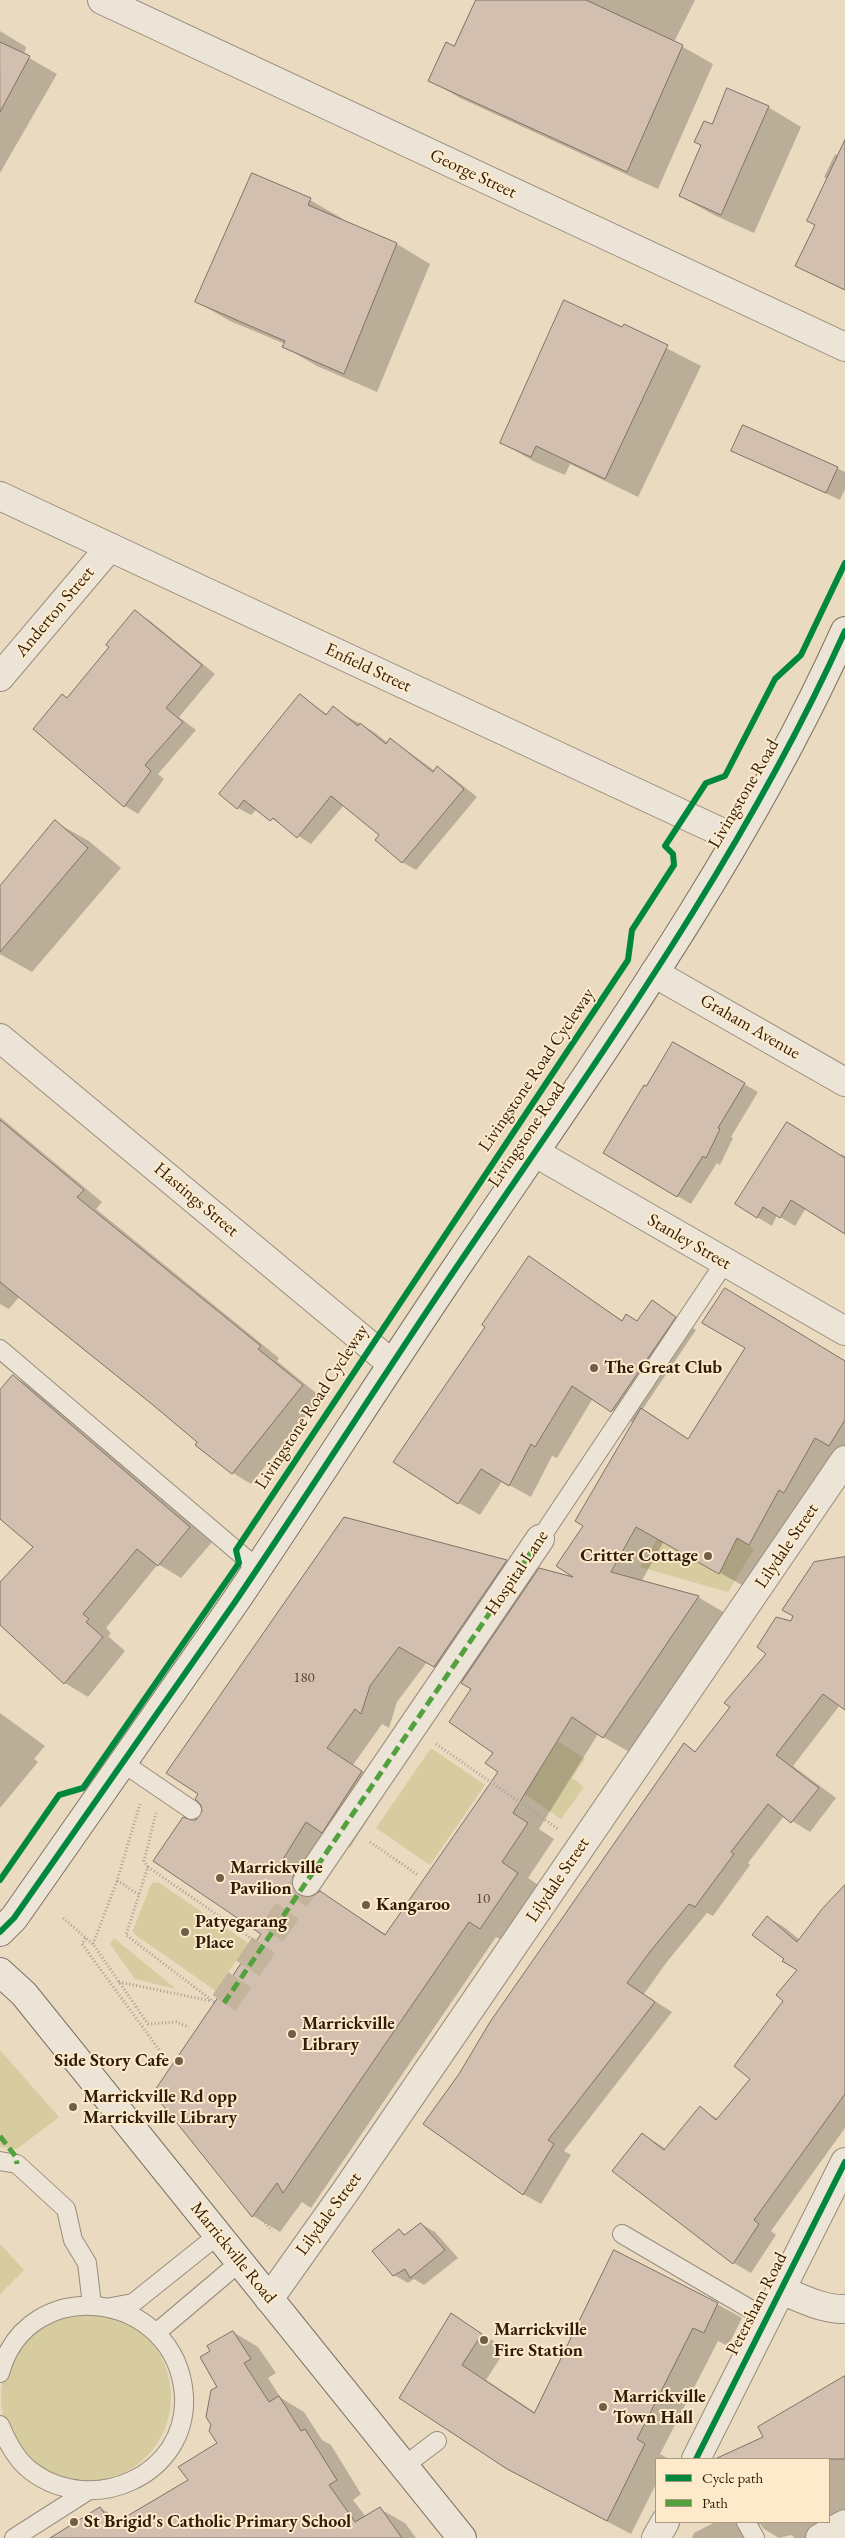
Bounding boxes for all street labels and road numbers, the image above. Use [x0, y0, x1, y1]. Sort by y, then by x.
street label: George Street [426, 145, 520, 203]
street label: Anderton Street [11, 562, 99, 662]
street label: Enfield Street [321, 639, 415, 697]
street label: Livingstone Road [704, 735, 784, 853]
street label: Livingstone Road Cycleway [474, 984, 600, 1156]
street label: Graham Avenue [696, 990, 804, 1064]
street label: Livingstone Road [484, 1078, 570, 1192]
street label: Hastings Street [149, 1158, 243, 1242]
street label: Stanley Street [643, 1209, 735, 1275]
street label: Livingstone Road Cycleway [251, 1321, 373, 1493]
street label: Lilydale Street [751, 1500, 823, 1592]
street label: Hospital Lane [481, 1526, 553, 1620]
street label: Lilydale Street [522, 1834, 594, 1926]
street label: Lilydale Street [292, 2168, 366, 2260]
street label: Marrickville Road [185, 2198, 281, 2308]
street label: Petersham Road [722, 2249, 792, 2359]

